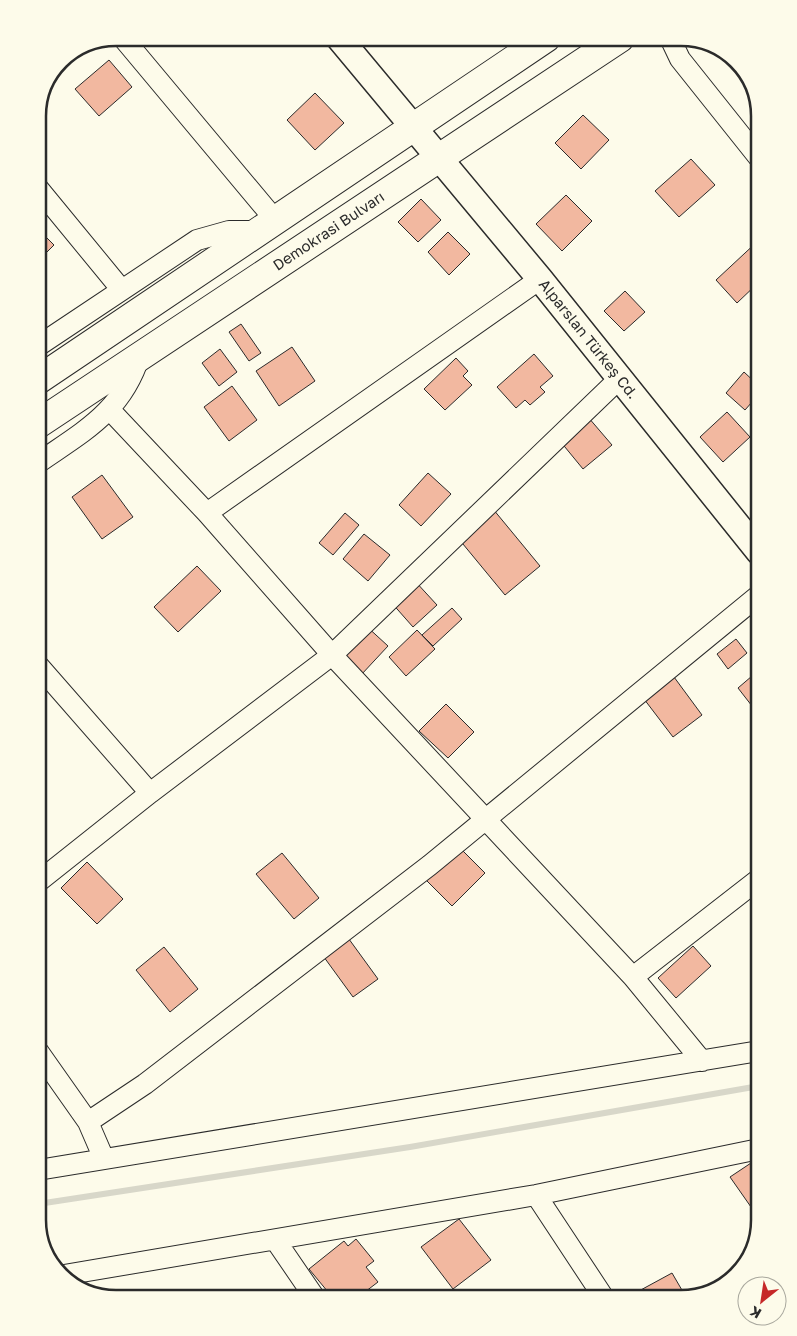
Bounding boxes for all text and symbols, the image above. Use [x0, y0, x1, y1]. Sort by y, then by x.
street label: Demokrasi Bulvarı [269, 187, 387, 274]
street label: Alparslan Türkeş Cd. [536, 275, 642, 402]
north arrow [737, 1276, 787, 1326]
text: K [747, 1303, 764, 1323]

